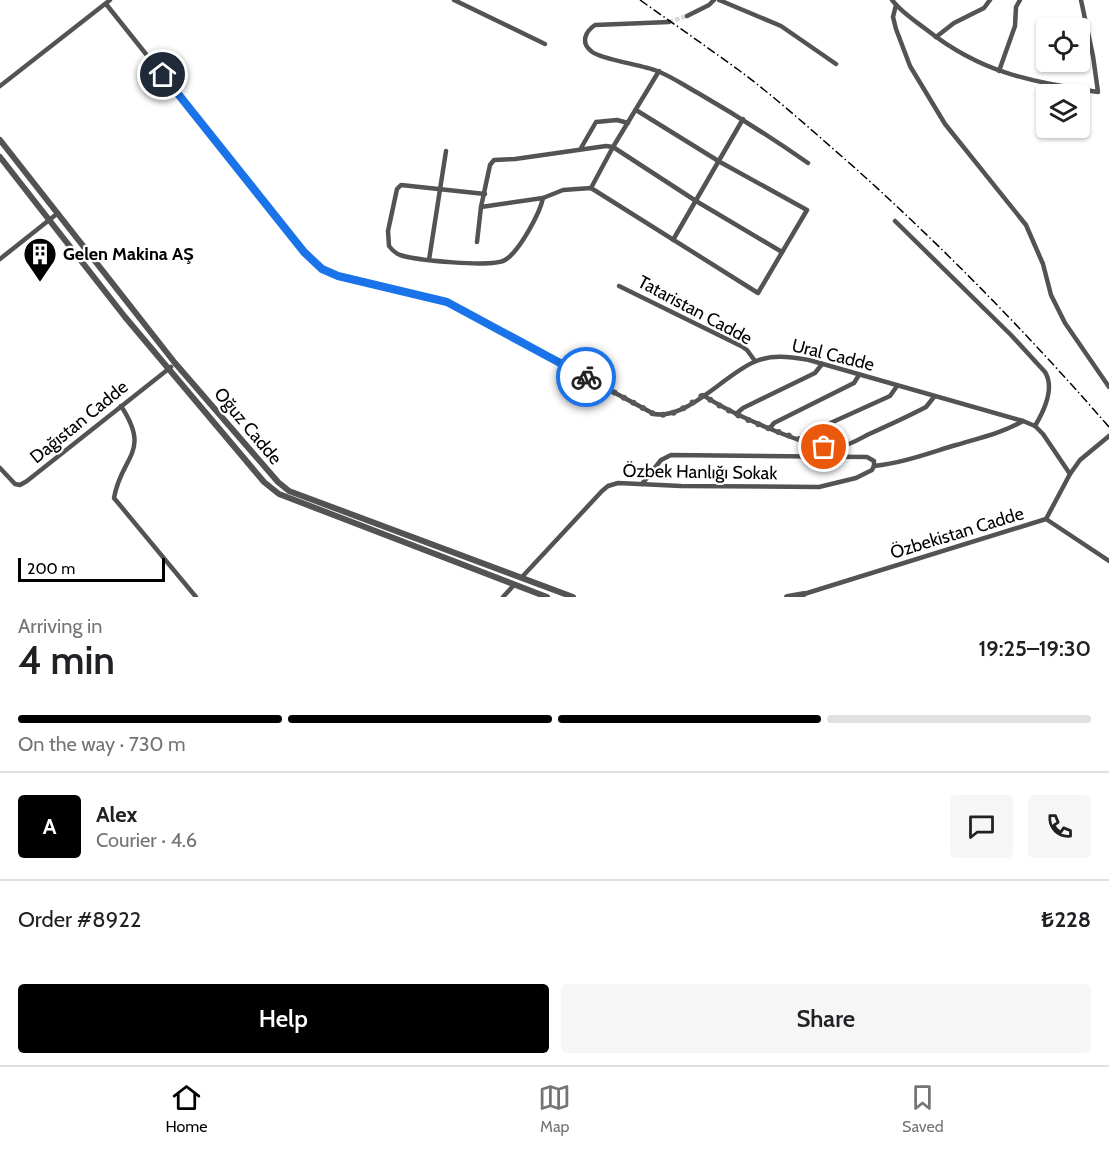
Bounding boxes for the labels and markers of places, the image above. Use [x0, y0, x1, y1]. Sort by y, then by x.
pin [137, 49, 188, 100]
building icon: Gelen Makina AŞ [22, 236, 58, 283]
place label: Gelen Makina AŞ [63, 243, 194, 265]
pin [798, 421, 849, 472]

